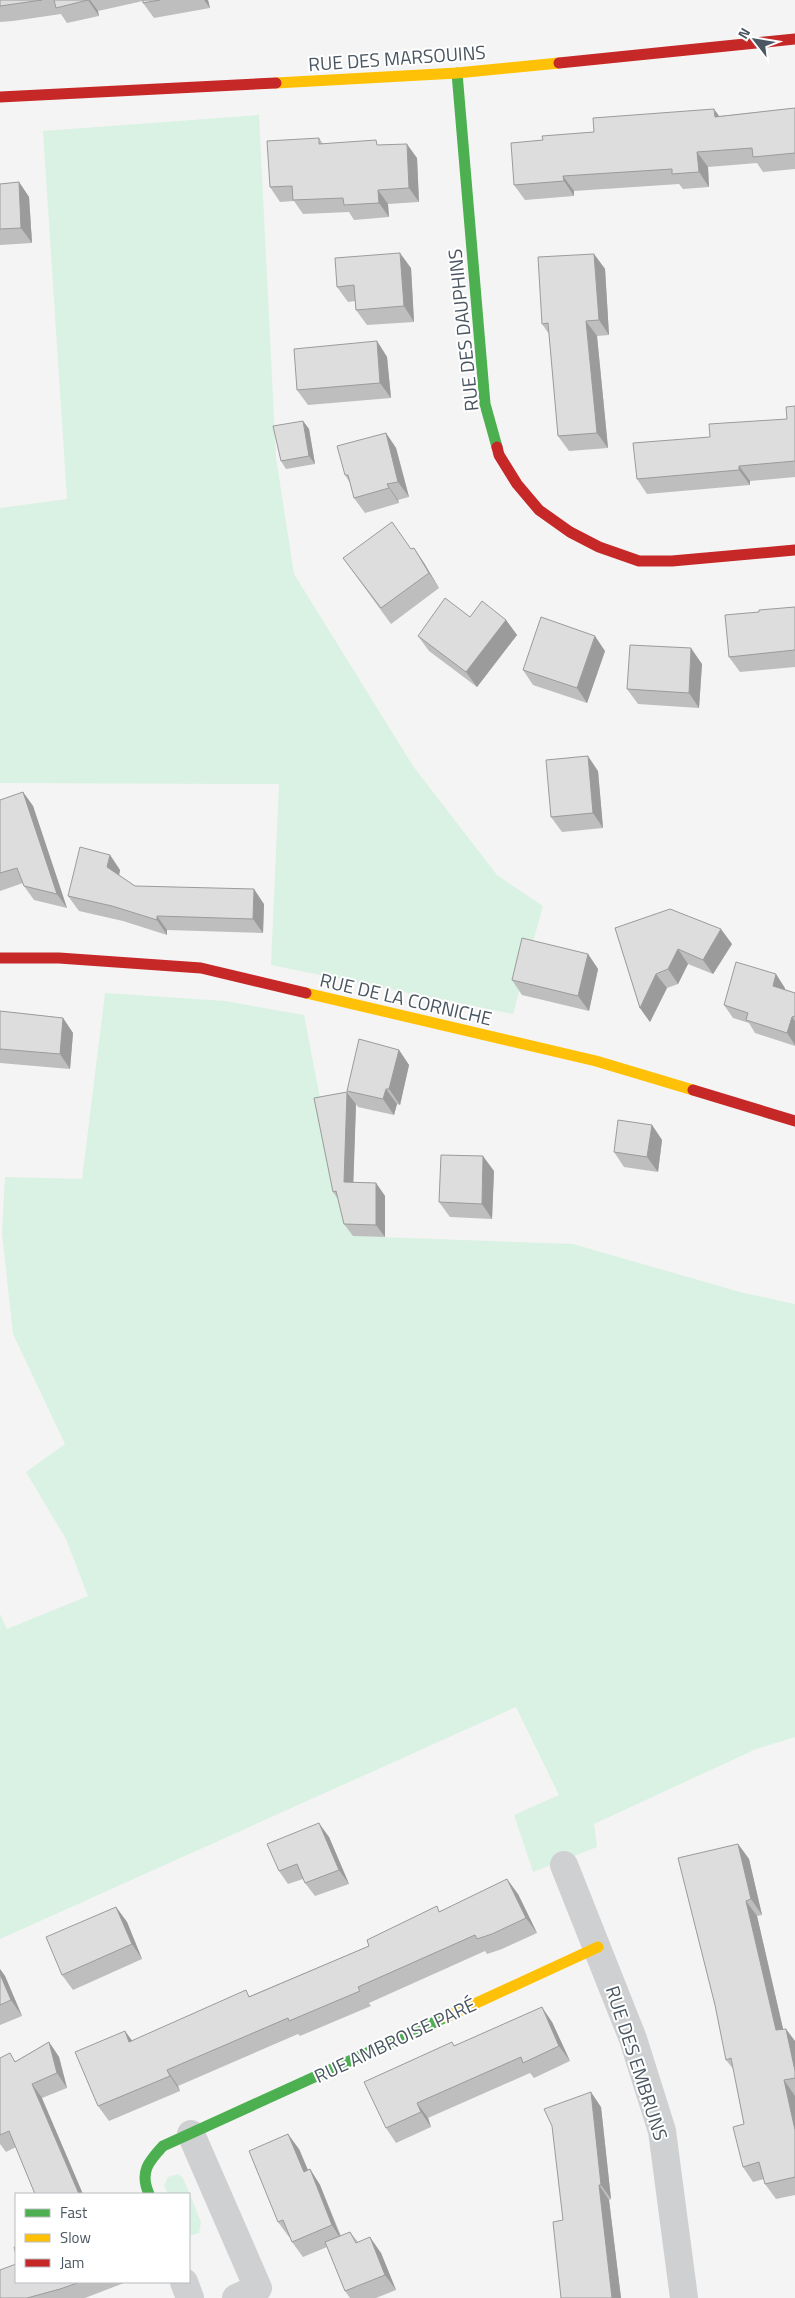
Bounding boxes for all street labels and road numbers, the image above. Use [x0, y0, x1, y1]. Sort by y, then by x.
street label: RUE DES MARSOUINS [307, 37, 487, 78]
street label: RUE DES DAUPHINS [440, 247, 485, 413]
street label: RUE DE LA CORNICHE [317, 965, 495, 1032]
street label: RUE DES EMBRUNS [599, 1982, 676, 2144]
street label: RUE AMBROISE PARÉ [309, 1989, 481, 2090]

